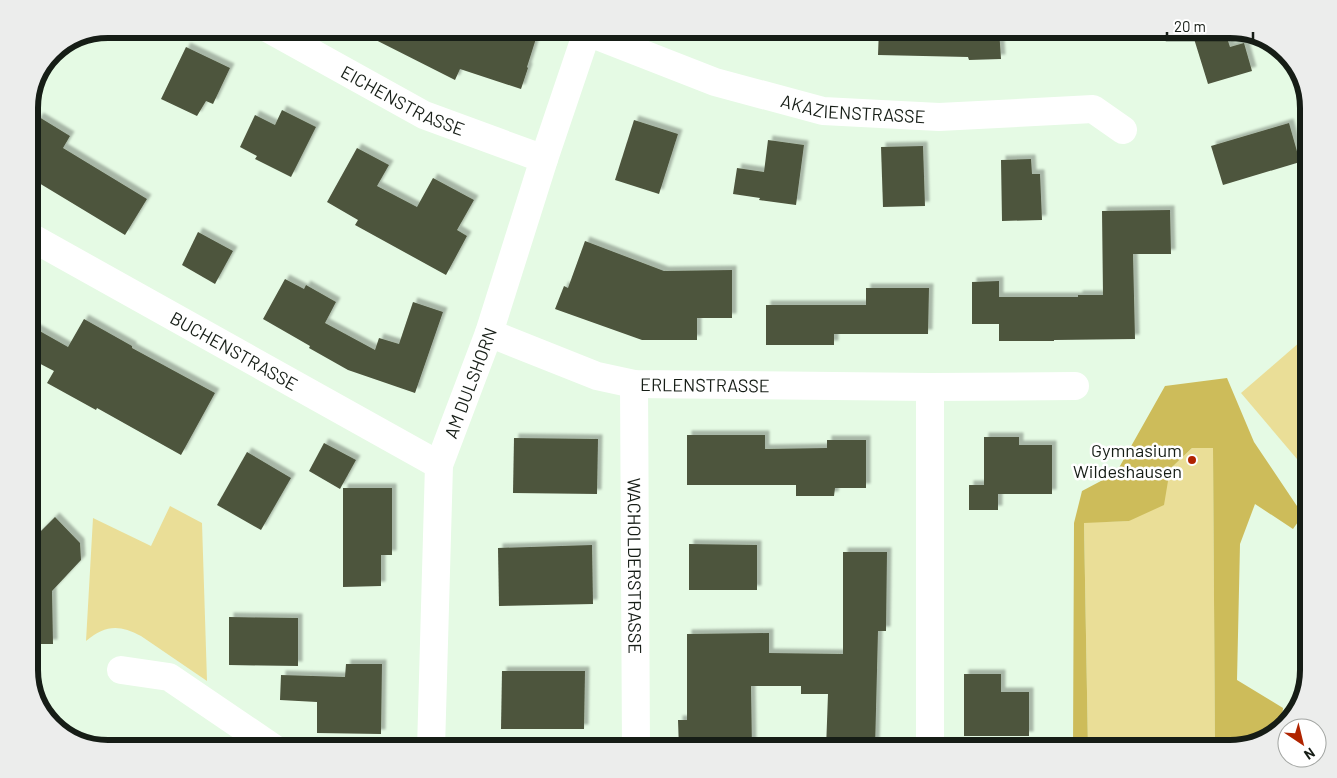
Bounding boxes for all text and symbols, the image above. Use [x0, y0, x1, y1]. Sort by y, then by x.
scale bar [1167, 10, 1253, 42]
text: 20 m [1174, 17, 1206, 35]
street label: EICHENSTRASSE [337, 60, 468, 140]
street label: AKAZIENSTRASSE [779, 89, 926, 127]
street label: BUCHENSTRASSE [166, 306, 302, 395]
street label: AM DULSHORN [439, 324, 501, 441]
street label: ERLENSTRASSE [640, 373, 770, 396]
place label: Gymnasium Wildeshausen [1073, 439, 1182, 482]
marker: Gymnasium Wildeshausen [1186, 454, 1198, 466]
street label: WACHOLDERSTRASSE [624, 478, 646, 654]
north arrow [1277, 718, 1327, 768]
text: N [1301, 744, 1318, 764]

